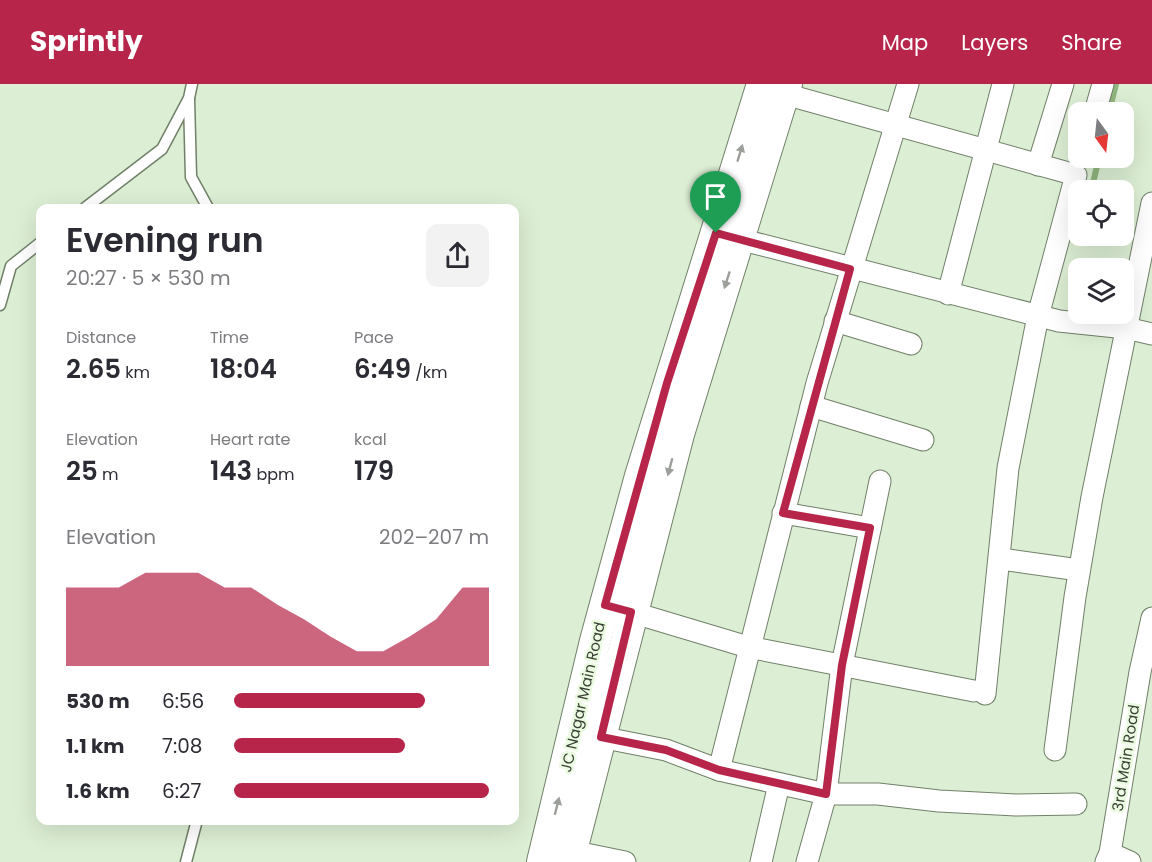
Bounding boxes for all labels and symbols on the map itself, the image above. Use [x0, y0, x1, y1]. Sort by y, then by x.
north arrow [1068, 102, 1134, 168]
one-way arrow [736, 144, 745, 162]
pin [690, 171, 741, 233]
one-way arrow [721, 271, 731, 289]
one-way arrow [665, 458, 674, 476]
street label: JC Nagar Main Road [555, 620, 610, 774]
street label: 3rd Main Road [1107, 703, 1144, 813]
one-way arrow [553, 796, 563, 815]

